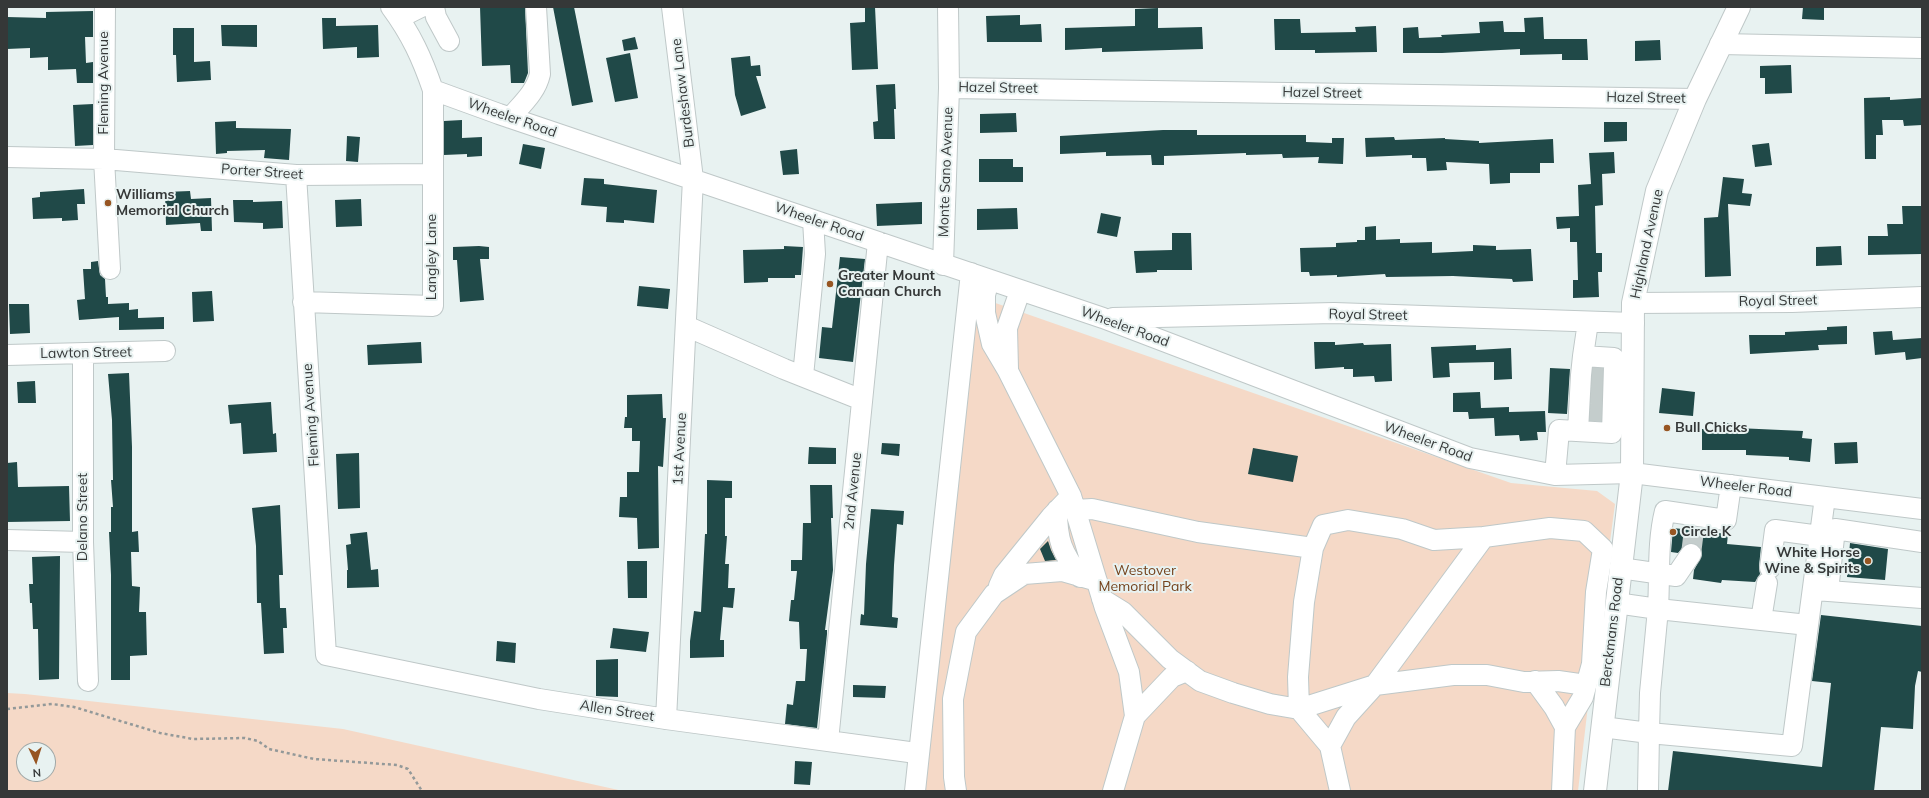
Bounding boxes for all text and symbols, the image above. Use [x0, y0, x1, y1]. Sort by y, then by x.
street label: Fleming Avenue [96, 31, 112, 135]
street label: Burdeshaw Lane [668, 38, 698, 148]
street label: Hazel Street [958, 79, 1038, 97]
street label: Hazel Street [1282, 84, 1362, 102]
street label: Hazel Street [1606, 89, 1686, 107]
street label: Wheeler Road [465, 95, 559, 141]
street label: Monte Sano Avenue [935, 107, 957, 237]
street label: Porter Street [220, 161, 304, 183]
place label: Williams Memorial Church [116, 187, 229, 220]
street label: Highland Avenue [1627, 188, 1667, 300]
marker: Williams Memorial Church [103, 198, 113, 208]
street label: Wheeler Road [772, 199, 866, 245]
street label: Langley Lane [424, 214, 440, 300]
place label: Greater Mount Canaan Church [838, 268, 941, 300]
marker: Greater Mount Canaan Church [825, 279, 835, 289]
street label: Royal Street [1738, 292, 1818, 310]
street label: Wheeler Road [1078, 303, 1172, 351]
street label: Royal Street [1328, 306, 1408, 324]
street label: Lawton Street [40, 344, 132, 362]
street label: Fleming Avenue [299, 363, 323, 467]
street label: 1st Avenue [670, 412, 690, 486]
street label: Wheeler Road [1381, 418, 1475, 466]
place label: Bull Chicks [1675, 420, 1748, 436]
marker: Bull Chicks [1662, 423, 1672, 433]
street label: 2nd Avenue [841, 452, 865, 530]
street label: Delano Street [75, 473, 91, 561]
street label: Wheeler Road [1699, 473, 1793, 501]
place label: Circle K [1681, 524, 1731, 540]
marker: Circle K [1668, 527, 1678, 537]
place label: White Horse Wine & Spirits [1764, 545, 1860, 578]
marker: White Horse Wine & Spirits [1863, 556, 1873, 566]
park label: Westover Memorial Park [1098, 563, 1192, 596]
street label: Berckmans Road [1597, 576, 1627, 688]
street label: Allen Street [579, 697, 655, 725]
north arrow [16, 742, 56, 782]
text: N [32, 766, 41, 780]

